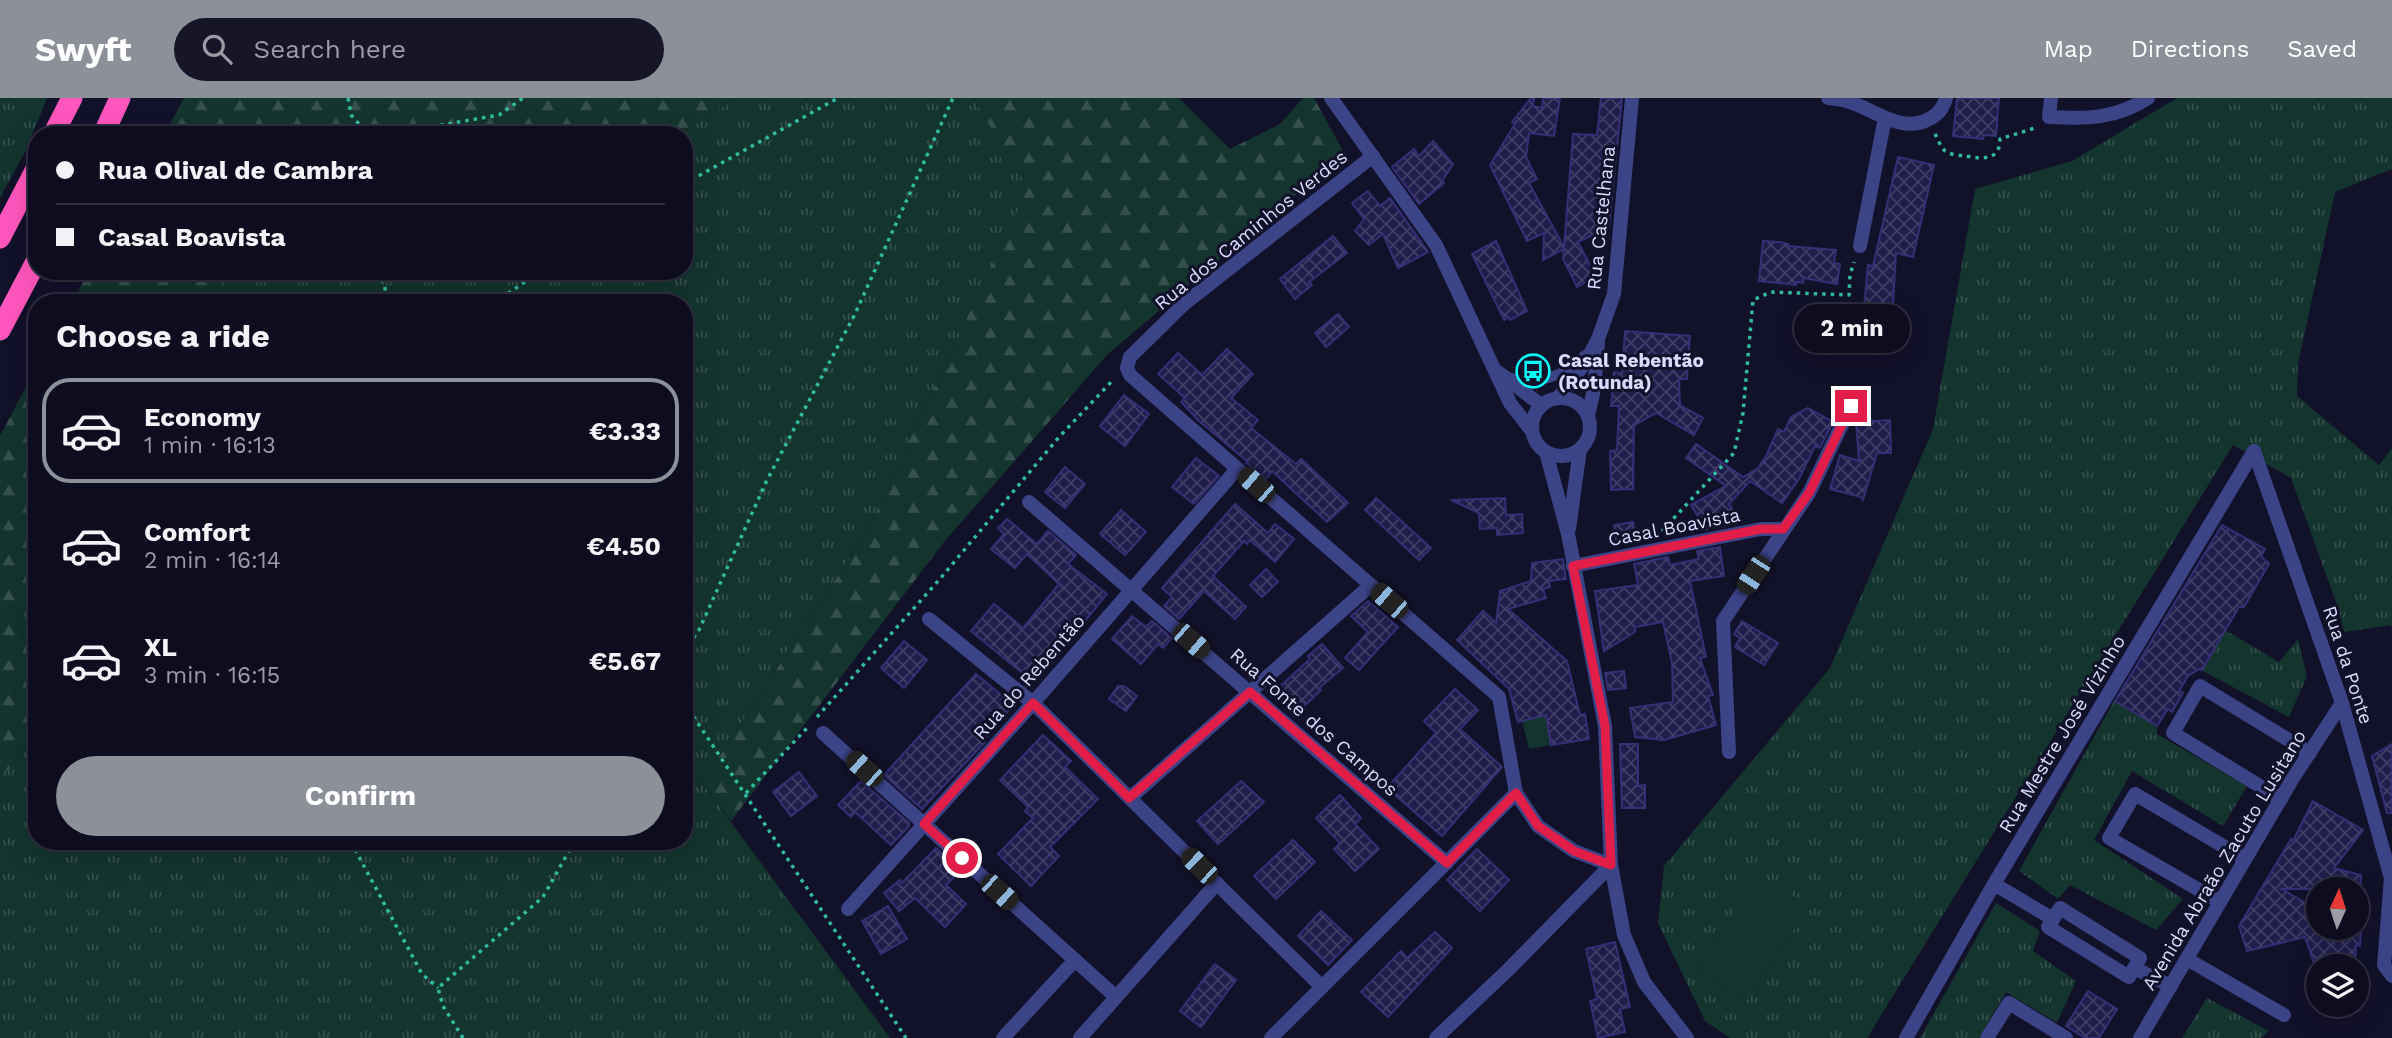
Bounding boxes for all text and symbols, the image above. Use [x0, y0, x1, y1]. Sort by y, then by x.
search box [174, 18, 664, 81]
text: Swyft [35, 30, 132, 69]
icon: search [198, 30, 236, 68]
text: Search here [254, 34, 406, 64]
text: Map [2044, 35, 2093, 63]
text: Directions [2131, 35, 2249, 63]
text: Saved [2287, 35, 2357, 63]
street label: Rua dos Caminhos Verdes [1150, 145, 1352, 315]
street label: Rua Castelhana [1582, 145, 1620, 291]
text: Rua Olival de Cambra [98, 155, 373, 185]
text: Casal Boavista [98, 222, 286, 252]
callout: 2 min [1793, 304, 1909, 354]
text: 2 min [1821, 315, 1883, 342]
text: Choose a ride [56, 317, 270, 355]
place label: Casal Rebentão (Rotunda) [1558, 349, 1704, 394]
bus stop icon: Casal Rebentão (Rotunda) [1514, 352, 1552, 390]
route end [1835, 390, 1867, 422]
icon: car [60, 399, 123, 462]
text: Economy [144, 402, 261, 432]
text: €3.33 [589, 416, 661, 446]
text: 1 min · 16:13 [144, 432, 276, 459]
car [1234, 463, 1279, 507]
street label: Casal Boavista [1606, 503, 1742, 551]
icon: car [60, 514, 123, 577]
text: Comfort [144, 517, 250, 547]
text: €4.50 [587, 531, 661, 561]
text: 2 min · 16:14 [144, 547, 281, 574]
car [1733, 552, 1774, 598]
car [1367, 579, 1412, 623]
street label: Rua da Ponte [2318, 603, 2378, 727]
street label: Rua do Rebentão [968, 610, 1090, 744]
car [1169, 619, 1214, 663]
icon: car [60, 629, 123, 692]
street label: Rua Mestre José Vizinho [1994, 631, 2130, 837]
text: XL [144, 632, 177, 662]
street label: Rua Fonte dos Campos [1225, 643, 1403, 801]
text: €5.67 [589, 646, 661, 676]
text: 3 min · 16:15 [144, 662, 280, 689]
street label: Avenida Abraão Zacuto Lusitano [2137, 726, 2311, 994]
car [842, 747, 887, 791]
button: Confirm [56, 756, 665, 836]
route start [946, 842, 978, 874]
car [1177, 844, 1222, 888]
car [977, 870, 1022, 914]
north arrow [2306, 877, 2370, 940]
map controls [2306, 877, 2369, 1017]
button: layers [2306, 954, 2369, 1017]

